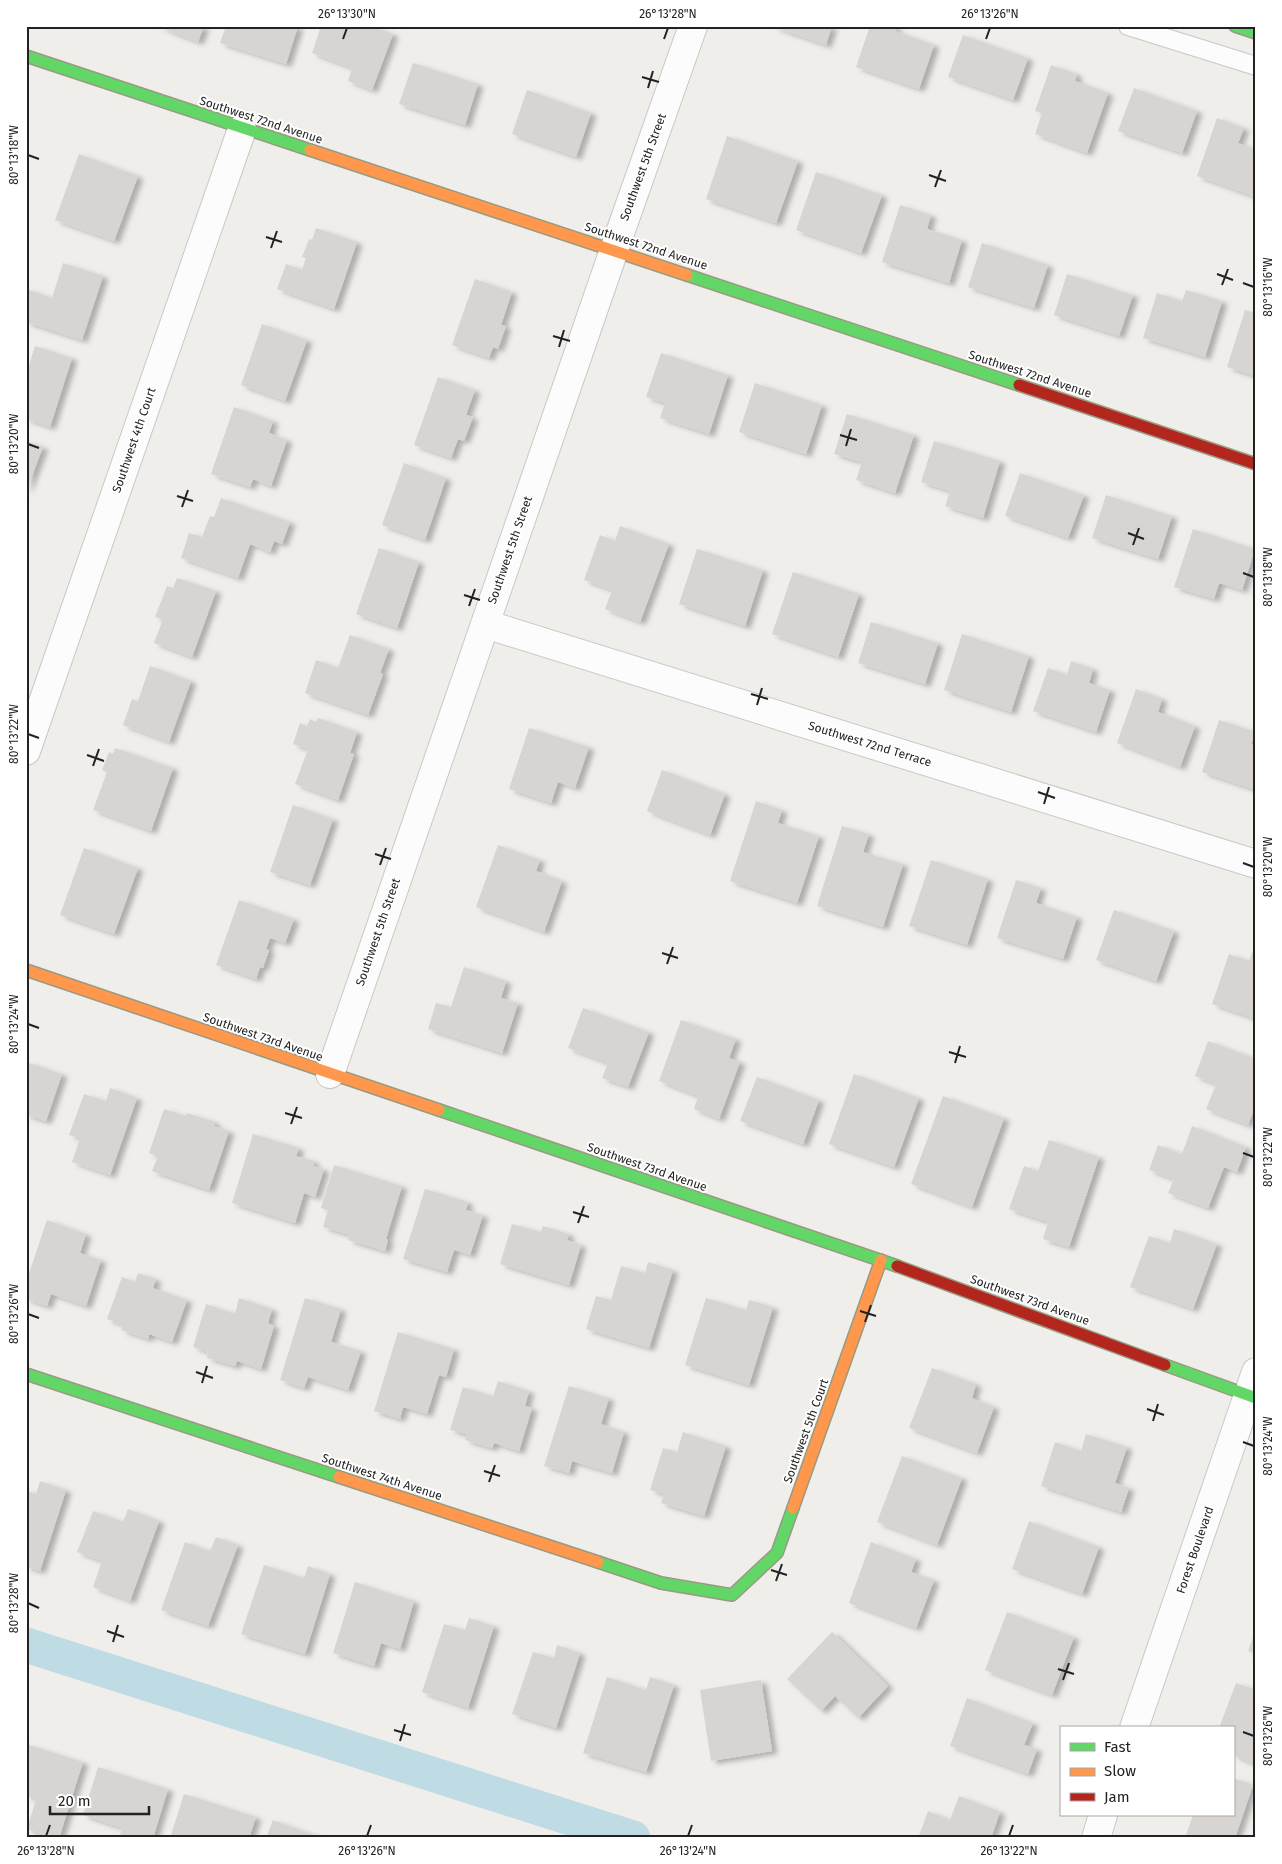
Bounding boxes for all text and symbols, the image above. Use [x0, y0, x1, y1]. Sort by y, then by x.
text: 26°13'30"N [318, 7, 376, 21]
text: 26°13'28"N [639, 7, 697, 21]
text: 26°13'26"N [961, 7, 1019, 21]
street label: Southwest 72nd Avenue [198, 93, 324, 147]
street label: Southwest 5th Street [617, 111, 669, 223]
text: 80°13'18"W [7, 125, 21, 185]
street label: Southwest 72nd Avenue [583, 219, 709, 273]
text: 80°13'16"W [1261, 257, 1275, 317]
street label: Southwest 72nd Avenue [967, 347, 1093, 401]
street label: Southwest 4th Court [109, 385, 159, 495]
text: 80°13'20"W [7, 414, 21, 474]
street label: Southwest 5th Street [485, 494, 535, 606]
text: 80°13'18"W [1261, 547, 1275, 607]
text: 80°13'22"W [7, 704, 21, 764]
street label: Southwest 72nd Terrace [807, 719, 933, 769]
text: 80°13'20"W [1261, 837, 1275, 897]
street label: Southwest 5th Street [353, 876, 403, 988]
text: 80°13'24"W [7, 994, 21, 1054]
street label: Southwest 73rd Avenue [201, 1010, 325, 1064]
text: 80°13'22"W [1261, 1127, 1275, 1187]
street label: Southwest 73rd Avenue [585, 1140, 709, 1194]
street label: Southwest 73rd Avenue [968, 1272, 1092, 1328]
text: 80°13'26"W [7, 1284, 21, 1344]
street label: Southwest 5th Court [781, 1376, 832, 1485]
text: 80°13'24"W [1261, 1416, 1275, 1476]
street label: Southwest 74th Avenue [320, 1451, 444, 1503]
street label: Forest Boulevard [1174, 1505, 1216, 1595]
text: 80°13'28"W [7, 1573, 21, 1633]
text: 80°13'26"W [1261, 1706, 1275, 1766]
legend [1060, 1726, 1234, 1816]
text: Fast [1104, 1738, 1131, 1756]
text: Slow [1104, 1762, 1136, 1780]
scale bar [50, 1784, 149, 1816]
text: Jam [1104, 1788, 1130, 1806]
text: 20 m [58, 1792, 91, 1810]
text: 26°13'28"N [17, 1844, 75, 1858]
text: 26°13'26"N [338, 1844, 396, 1858]
text: 26°13'24"N [660, 1844, 716, 1858]
text: 26°13'22"N [980, 1844, 1038, 1858]

